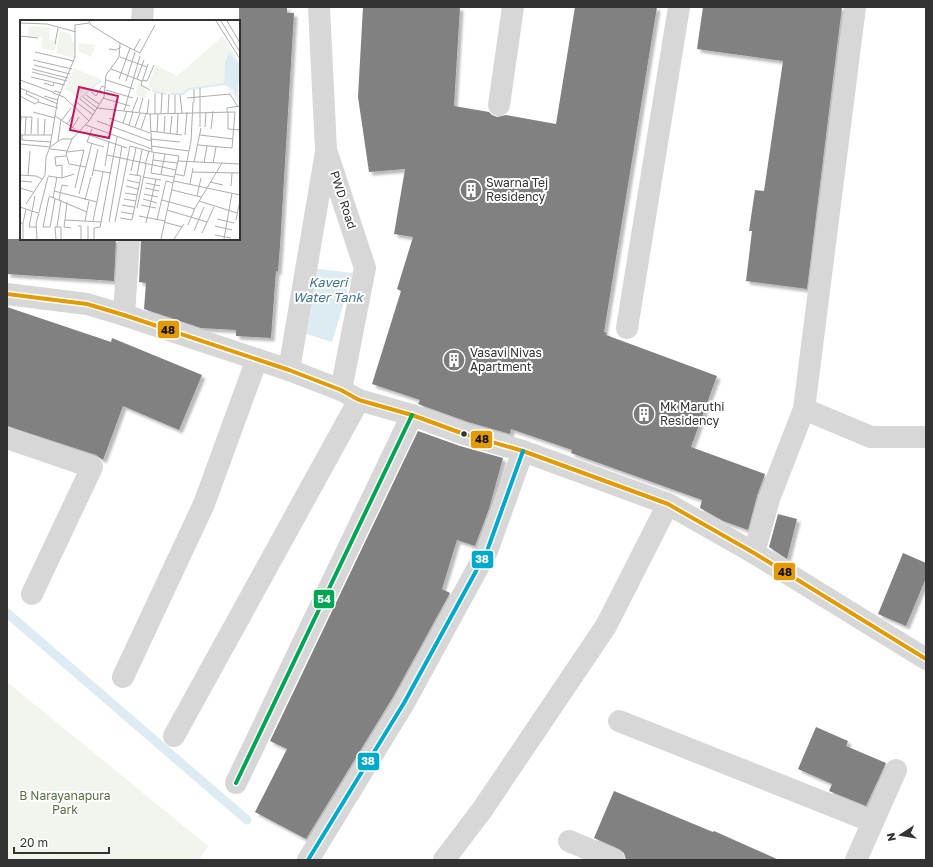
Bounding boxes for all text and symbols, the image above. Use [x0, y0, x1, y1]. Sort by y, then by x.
inset map [20, 20, 240, 240]
street label: PWD Road [327, 169, 360, 231]
place label: Swarna Tej Residency [486, 175, 548, 204]
building icon: Swarna Tej Residency [458, 177, 484, 203]
water label: Kaveri Water Tank [293, 274, 365, 305]
line badge: 48 [157, 320, 180, 339]
text: 48 [161, 323, 175, 336]
place label: Vasavi Nivas Apartment [470, 345, 542, 374]
building icon: Vasavi Nivas Apartment [441, 347, 467, 373]
place label: Mk Maruthi Residency [660, 399, 725, 428]
building icon: Mk Maruthi Residency [631, 401, 657, 427]
unlabelled marker [459, 429, 469, 439]
line badge: 48 [470, 430, 493, 449]
text: 48 [475, 432, 489, 445]
line badge: 38 [471, 550, 494, 569]
text: 38 [475, 552, 489, 565]
line badge: 48 [773, 562, 796, 581]
text: 48 [778, 565, 792, 578]
line badge: 54 [313, 589, 335, 609]
text: 54 [317, 592, 331, 605]
line badge: 38 [357, 752, 380, 771]
text: 38 [361, 754, 375, 767]
park label: B Narayanapura Park [19, 788, 111, 817]
north arrow [881, 815, 921, 855]
scale bar [14, 829, 109, 855]
text: N [884, 832, 898, 843]
text: 20 m [20, 835, 48, 850]

